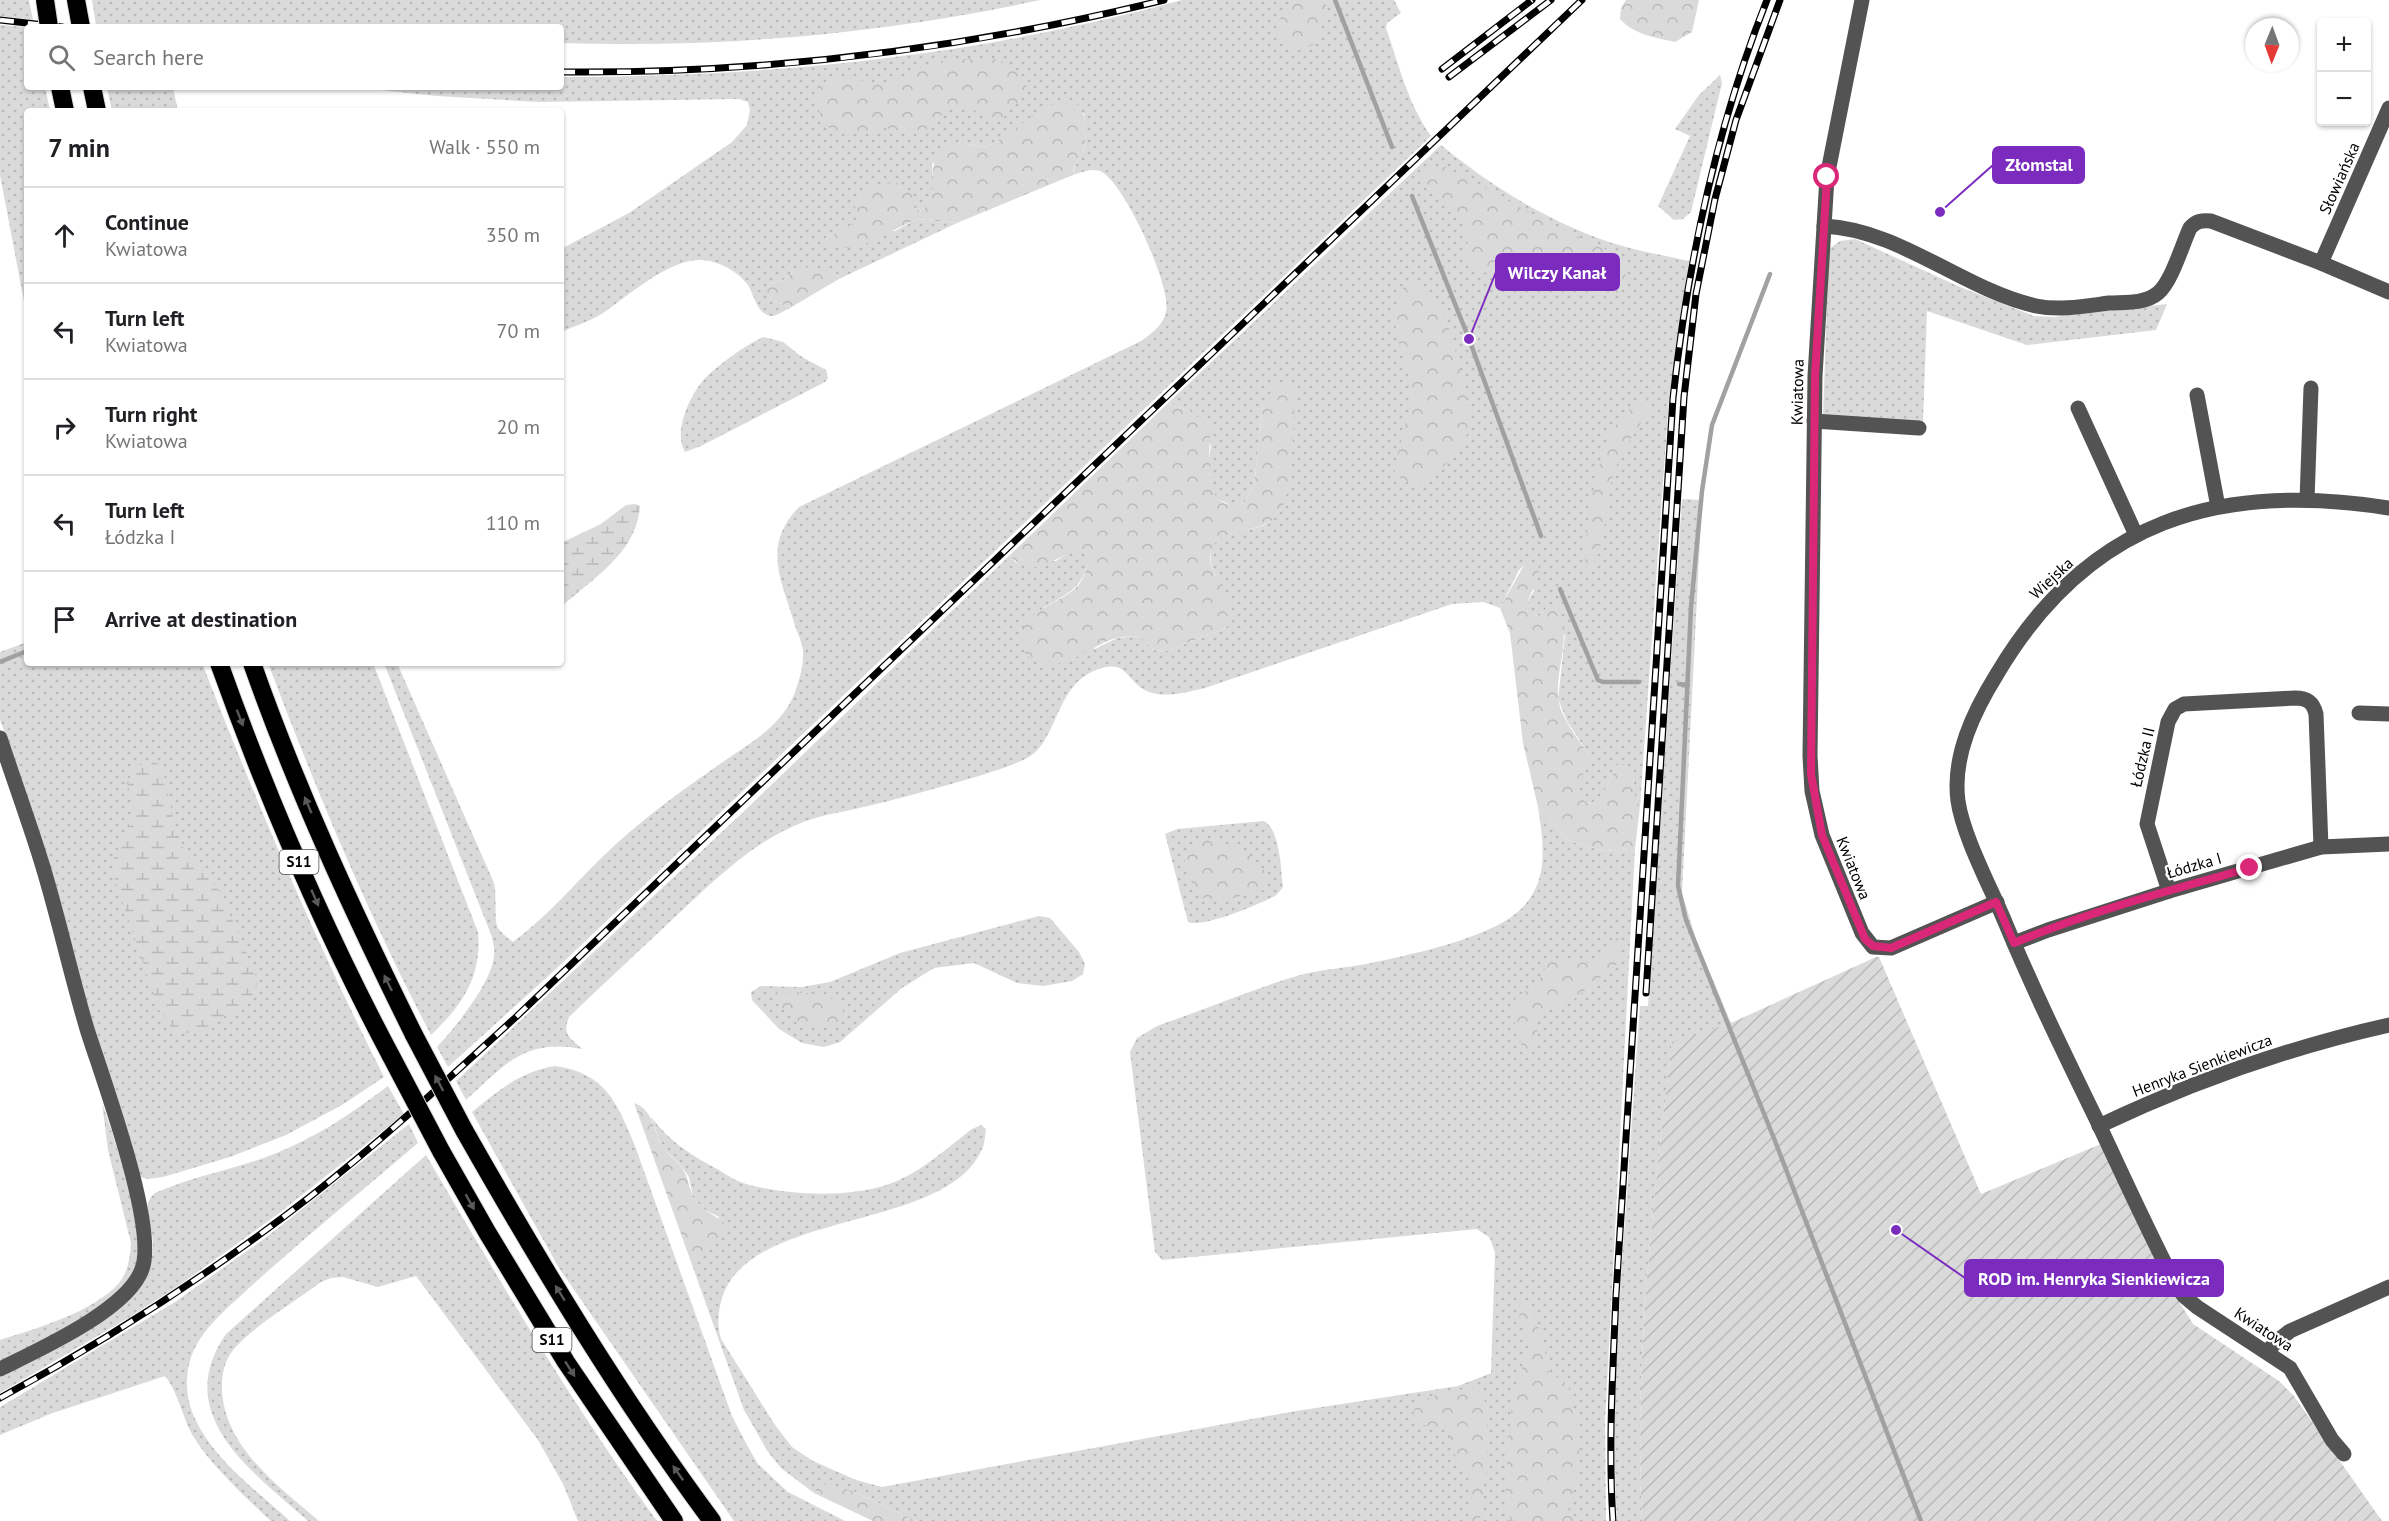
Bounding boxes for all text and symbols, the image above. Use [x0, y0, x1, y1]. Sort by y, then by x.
north arrow [2245, 18, 2299, 72]
map controls [2317, 18, 2371, 126]
button: + [2317, 18, 2371, 72]
search box [24, 24, 564, 90]
icon: search [45, 41, 78, 74]
text: Search here [93, 43, 204, 71]
button: − [2317, 72, 2371, 126]
text: 7 min [48, 131, 110, 164]
text: Walk · 550 m [429, 134, 540, 160]
street label: Słowiańska [2314, 139, 2364, 217]
callout: Złomstal [1993, 147, 2084, 183]
text: Złomstal [2005, 153, 2074, 176]
route start [1813, 163, 1839, 189]
text: Continue [105, 208, 189, 236]
icon: ahead [48, 219, 81, 252]
text: 350 m [486, 222, 540, 248]
text: Kwiatowa [105, 236, 188, 262]
callout: Wilczy Kanał [1496, 254, 1619, 290]
text: Wilczy Kanał [1508, 261, 1606, 284]
text: Turn left [105, 304, 185, 332]
icon: left [48, 315, 81, 348]
text: 70 m [497, 318, 540, 344]
text: Kwiatowa [105, 332, 188, 358]
street label: Kwiatowa [1786, 359, 1808, 425]
text: Turn right [105, 400, 197, 428]
icon: right [48, 411, 81, 444]
text: 20 m [497, 414, 540, 440]
text: Kwiatowa [105, 428, 188, 454]
text: Turn left [105, 496, 185, 524]
icon: left [48, 507, 81, 540]
text: 110 m [486, 510, 540, 536]
text: Łódzka I [105, 524, 175, 550]
street label: Wiejska [2025, 553, 2077, 603]
icon: arrive [48, 603, 81, 636]
text: Arrive at destination [105, 605, 297, 633]
one-way arrow [235, 709, 245, 727]
street label: Łódzka II [2125, 725, 2159, 789]
one-way arrow [303, 796, 312, 814]
street label: Kwiatowa [1832, 834, 1876, 902]
street label: Łódzka I [2164, 848, 2224, 882]
road number: S11 [280, 850, 318, 874]
route end [2236, 854, 2262, 880]
one-way arrow [310, 889, 320, 907]
one-way arrow [384, 974, 393, 991]
street label: Henryka Sienkiewicza [2129, 1029, 2275, 1101]
one-way arrow [434, 1074, 444, 1092]
one-way arrow [465, 1194, 475, 1211]
callout: ROD im. Henryka Sienkiewicza [1965, 1260, 2223, 1296]
text: ROD im. Henryka Sienkiewicza [1978, 1267, 2210, 1290]
one-way arrow [554, 1285, 565, 1301]
street label: Kwiatowa [2231, 1303, 2297, 1355]
road number: S11 [532, 1328, 572, 1352]
one-way arrow [564, 1361, 575, 1377]
one-way arrow [672, 1466, 684, 1482]

